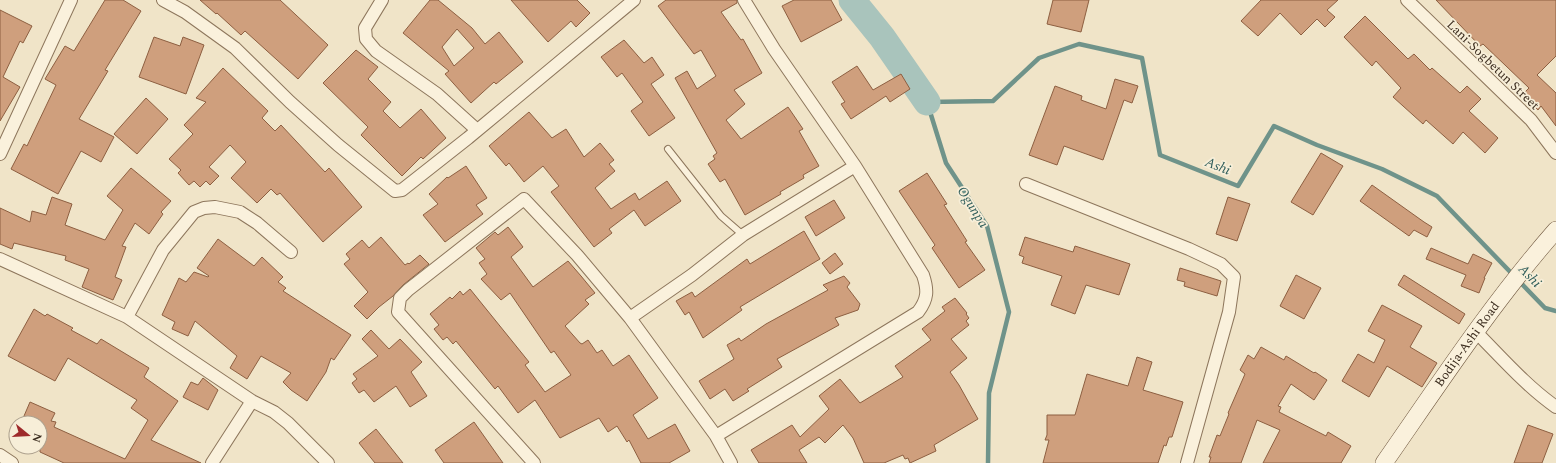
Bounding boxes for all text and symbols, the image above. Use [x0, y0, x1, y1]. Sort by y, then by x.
street label: Lani-Sogbetun Street [1442, 15, 1544, 115]
water label: Ashi [1201, 151, 1234, 181]
water label: Ogunpa [952, 182, 994, 232]
water label: Ashi [1513, 259, 1547, 293]
street label: Bodija-Ashi Road [1429, 297, 1505, 391]
north arrow [8, 415, 48, 455]
text: N [28, 431, 47, 445]

